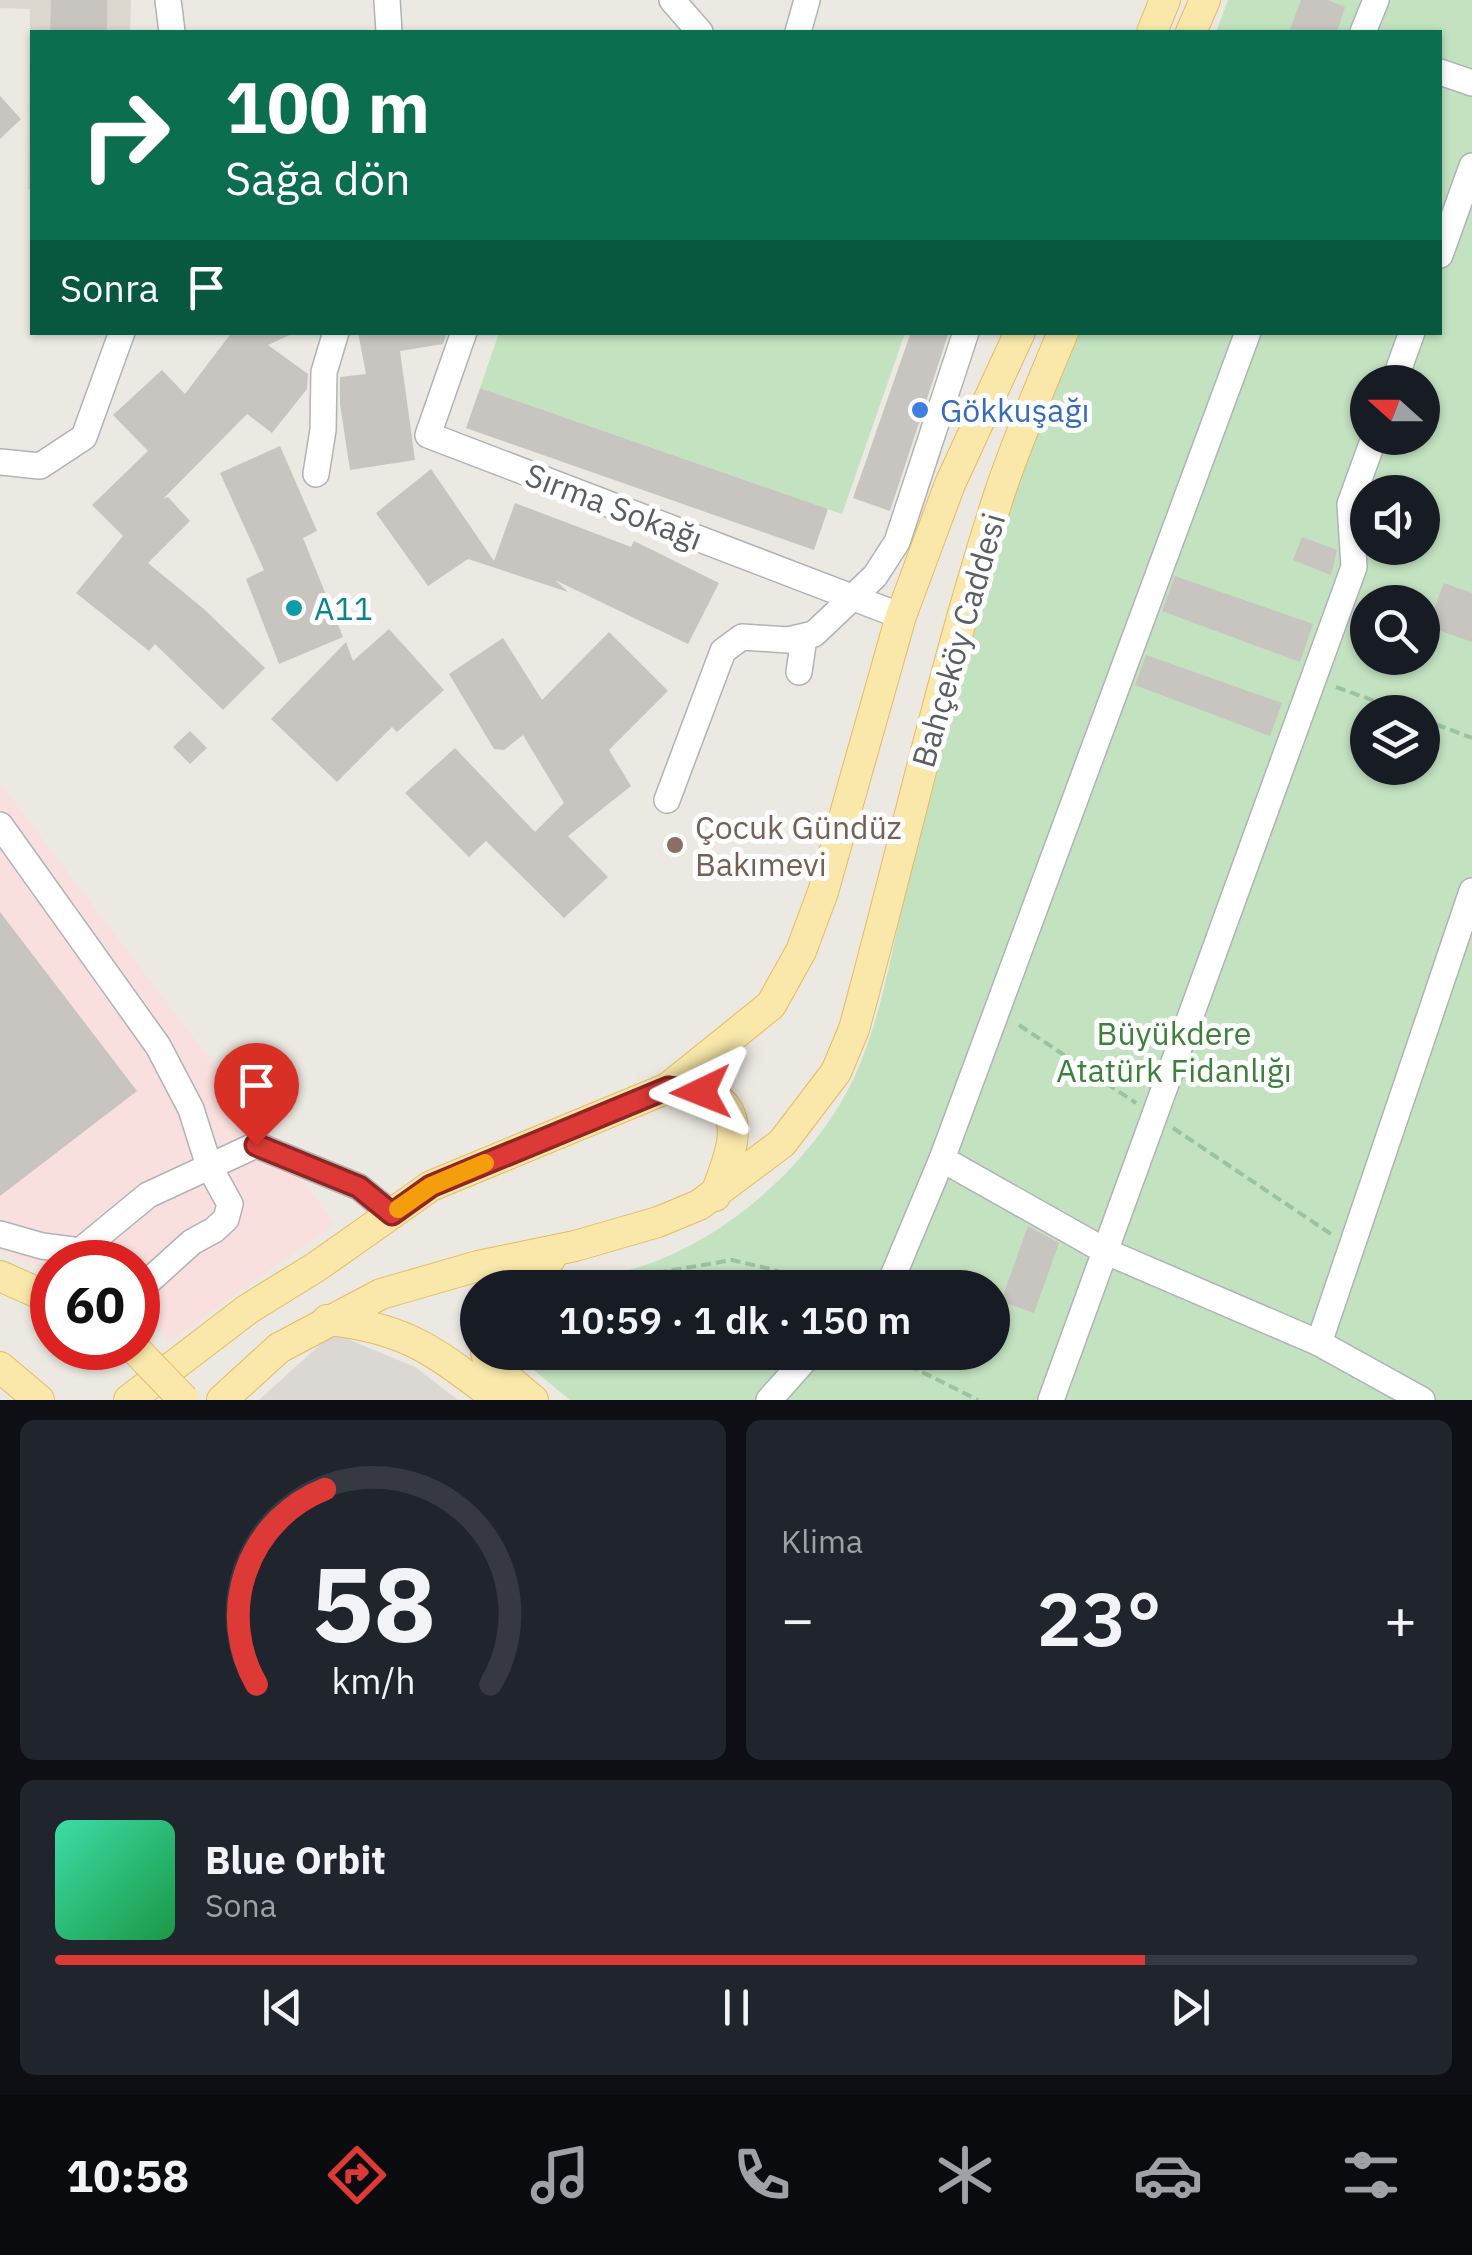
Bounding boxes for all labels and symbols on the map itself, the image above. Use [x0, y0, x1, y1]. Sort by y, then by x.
north arrow [1350, 365, 1440, 455]
place label: Gökkuşağı [940, 389, 1089, 431]
marker: Gökkuşağı [909, 399, 931, 421]
street label: Sırma Sokağı [520, 453, 708, 559]
street label: Bahçeköy Caddesi [902, 508, 1014, 772]
place label: A11 [314, 587, 373, 629]
marker: A11 [283, 597, 305, 619]
place label: Çocuk Gündüz Bakımevi [695, 806, 902, 885]
marker: Çocuk Gündüz Bakımevi [664, 834, 686, 856]
park label: Büyükdere Atatürk Fidanlığı [1056, 1012, 1292, 1091]
position arrow [649, 1040, 753, 1144]
pin [214, 1043, 299, 1146]
speed limit sign: 60 [30, 1240, 160, 1370]

